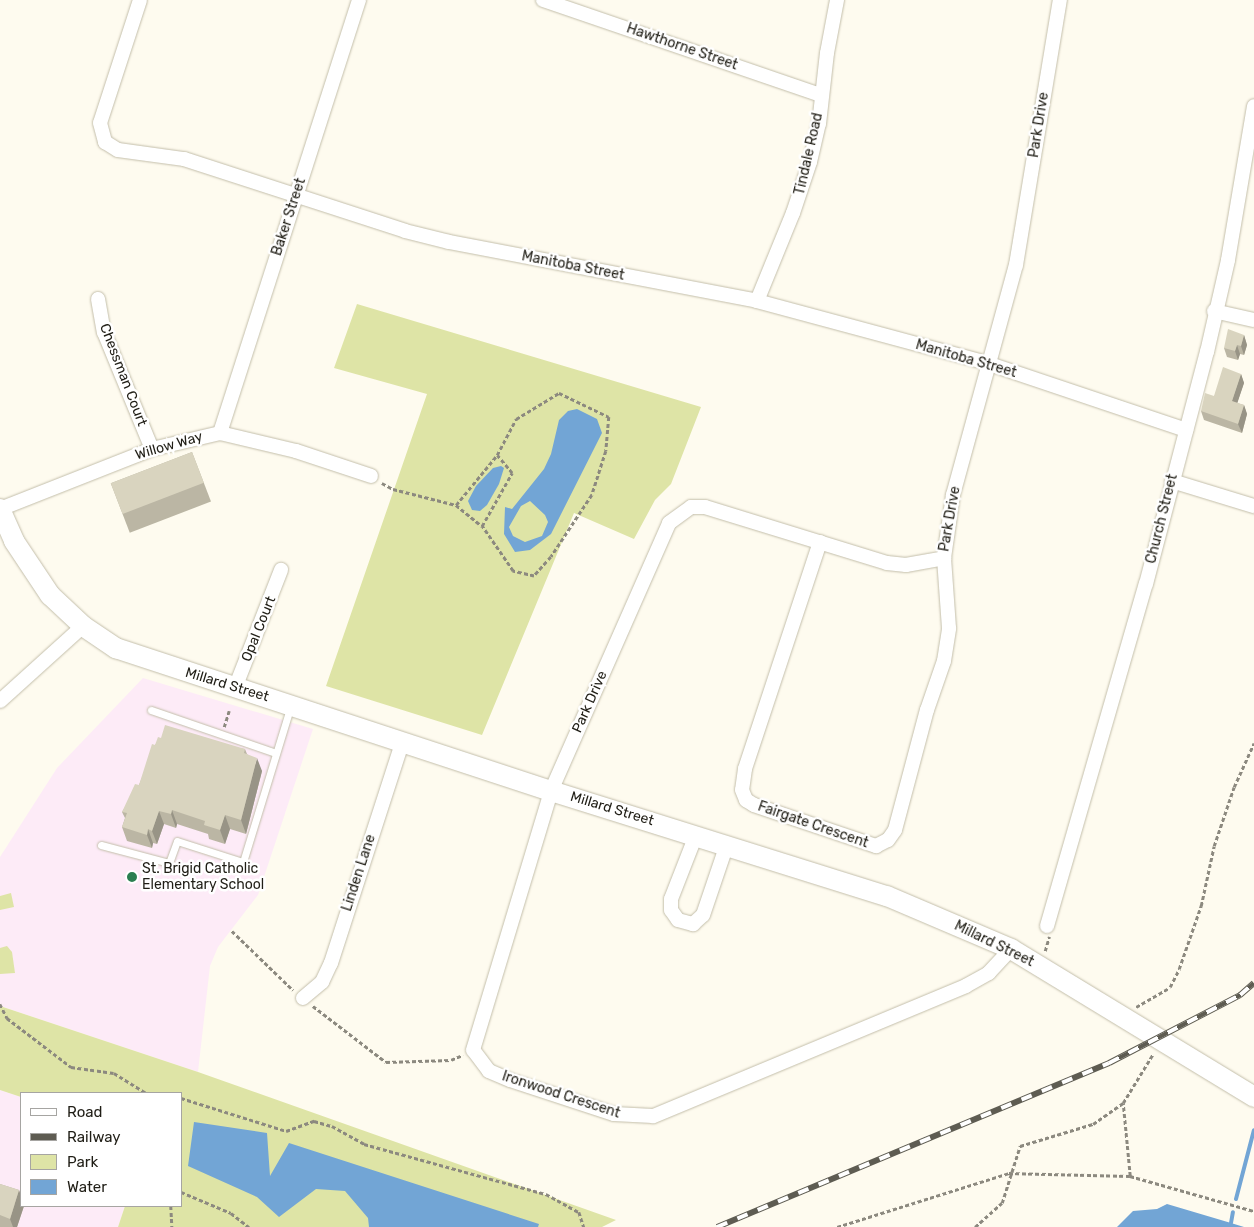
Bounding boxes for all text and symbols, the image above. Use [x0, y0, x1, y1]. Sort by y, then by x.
street label: Hawthorne Street [624, 20, 740, 74]
street label: Park Drive [1026, 91, 1052, 159]
street label: Tindale Road [791, 111, 827, 197]
street label: Baker Street [268, 176, 310, 258]
street label: Manitoba Street [520, 248, 626, 284]
street label: Chessman Court [96, 321, 150, 429]
street label: Manitoba Street [914, 337, 1018, 381]
street label: Willow Way [133, 428, 205, 464]
street label: Church Street [1143, 473, 1181, 565]
street label: Park Drive [936, 485, 964, 553]
street label: Opal Court [238, 594, 280, 664]
street label: Millard Street [183, 664, 271, 706]
street label: Park Drive [569, 668, 611, 736]
street label: Millard Street [568, 788, 656, 830]
street label: Fairgate Crescent [756, 798, 870, 852]
street label: Linden Lane [339, 832, 379, 914]
place label: St. Brigid Catholic Elementary School [142, 861, 265, 894]
marker: St. Brigid Catholic Elementary School [126, 871, 138, 883]
street label: Millard Street [951, 918, 1037, 970]
street label: Ironwood Crescent [500, 1068, 622, 1122]
legend [20, 1092, 182, 1207]
text: Road [67, 1103, 103, 1121]
text: Railway [67, 1128, 121, 1146]
text: Park [67, 1153, 98, 1171]
text: Water [67, 1178, 107, 1196]

